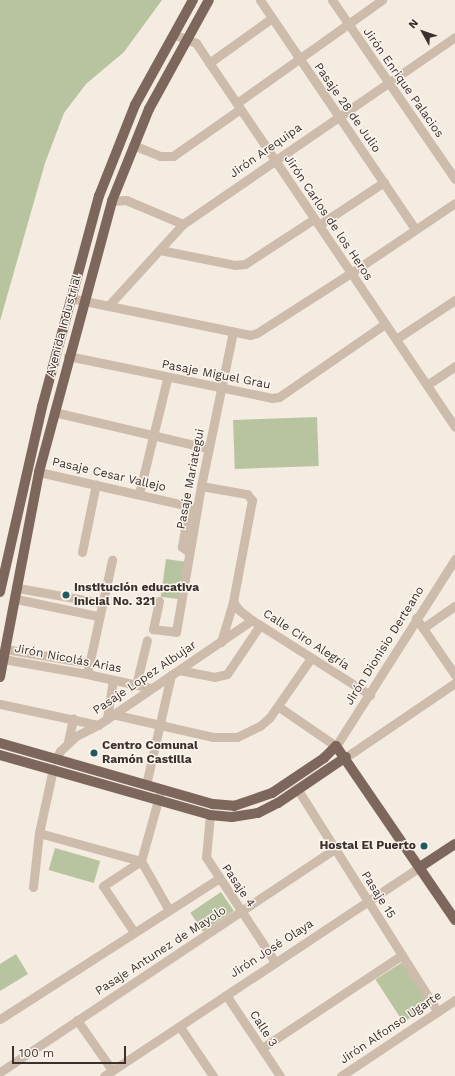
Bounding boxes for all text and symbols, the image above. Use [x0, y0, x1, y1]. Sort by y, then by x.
north arrow [403, 12, 443, 52]
text: N [406, 17, 421, 31]
street label: Jirón Enrique Palacios [360, 25, 446, 141]
street label: Pasaje 28 de Julio [311, 60, 383, 156]
street label: Jirón Arequipa [227, 121, 305, 181]
street label: Jirón Carlos de los Heros [281, 153, 375, 283]
street label: Avenida Industrial [43, 273, 85, 379]
street label: Pasaje Miguel Grau [160, 357, 272, 393]
street label: Pasaje Mariategui [174, 428, 208, 530]
street label: Pasaje Cesar Vallejo [50, 455, 168, 495]
place label: Institución educativa inicial No. 321 [74, 581, 199, 609]
street label: Jirón Dionisio Derteano [343, 584, 427, 708]
marker: Institución educativa inicial No. 321 [61, 590, 71, 600]
street label: Calle Ciro Alegría [260, 607, 352, 673]
street label: Pasaje Lopez Albujar [90, 638, 200, 718]
street label: Jirón Nicolás Arias [13, 642, 123, 676]
place label: Centro Comunal Ramón Castilla [102, 739, 198, 767]
marker: Centro Comunal Ramón Castilla [89, 748, 99, 758]
place label: Hostal El Puerto [319, 839, 416, 853]
marker: Hostal El Puerto [419, 841, 429, 851]
street label: Pasaje 4 [218, 862, 258, 910]
street label: Pasaje 15 [358, 869, 398, 921]
street label: Pasaje Antunez de Mayolo [93, 903, 229, 999]
street label: Jirón José Olaya [228, 917, 316, 981]
street label: Jirón Alfonso Ugarte [337, 989, 445, 1067]
street label: Calle 3 [246, 1008, 280, 1050]
scale bar [14, 1038, 128, 1064]
text: 100 m [19, 1046, 54, 1060]

